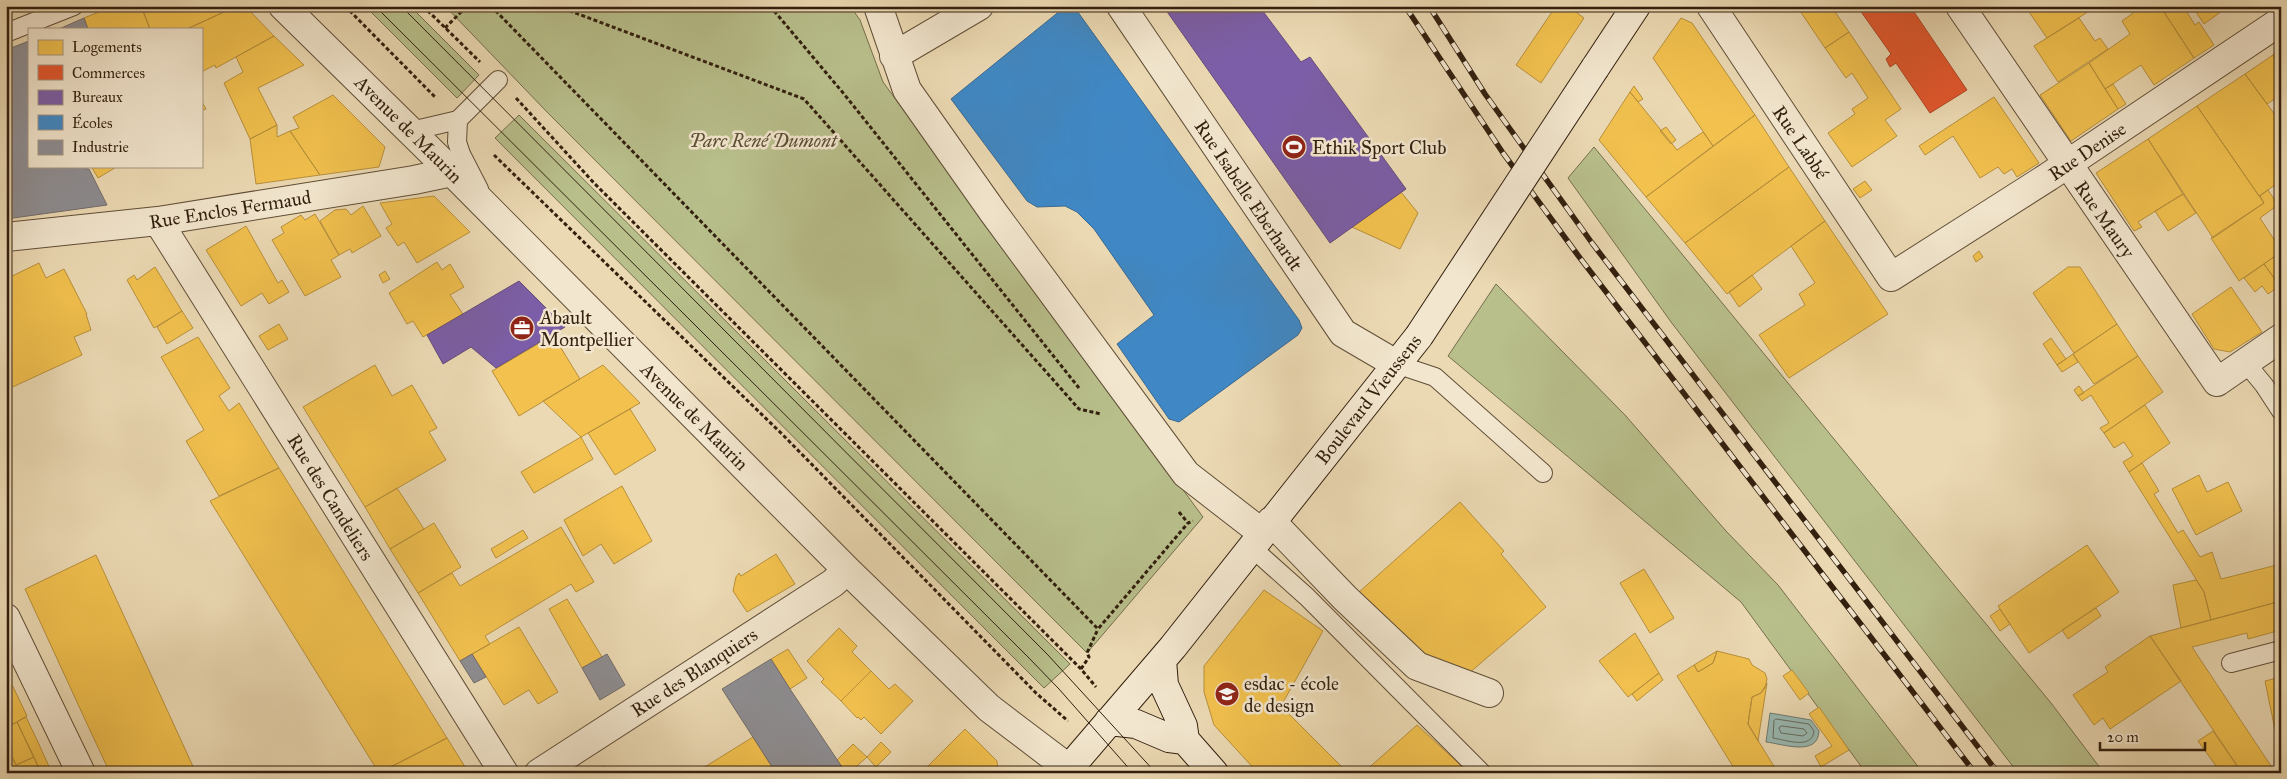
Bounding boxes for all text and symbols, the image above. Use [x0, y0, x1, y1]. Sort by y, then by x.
legend [28, 28, 202, 168]
text: Logements [72, 38, 142, 56]
text: Commerces [72, 64, 145, 82]
street label: Avenue de Maurin [349, 70, 467, 188]
text: Bureaux [72, 88, 123, 106]
street label: Rue Labbé [1768, 101, 1834, 183]
text: Écoles [72, 113, 112, 132]
street label: Rue Isabelle Eberhardt [1190, 115, 1308, 275]
street label: Rue Denise [2044, 117, 2130, 186]
park label: Parc René Dumont [689, 129, 838, 152]
sports icon: Ethik Sport Club [1281, 134, 1307, 160]
place label: Ethik Sport Club [1312, 136, 1446, 159]
text: Industrie [72, 138, 129, 156]
street label: Rue Maury [2070, 176, 2140, 263]
street label: Rue Enclos Fermaud [147, 185, 313, 234]
place label: Abault Montpellier [539, 306, 635, 351]
office icon: Abault Montpellier [509, 315, 535, 341]
street label: Boulevard Vieussens [1311, 330, 1426, 469]
street label: Avenue de Maurin [635, 357, 753, 475]
street label: Rue des Candeliers [282, 430, 379, 565]
street label: Rue des Blanquiers [627, 623, 762, 723]
place label: esdac - école de design [1244, 672, 1339, 718]
school or university icon: esdac - école de design [1214, 681, 1240, 707]
scale bar [2100, 719, 2204, 751]
text: 20 m [2107, 728, 2139, 746]

